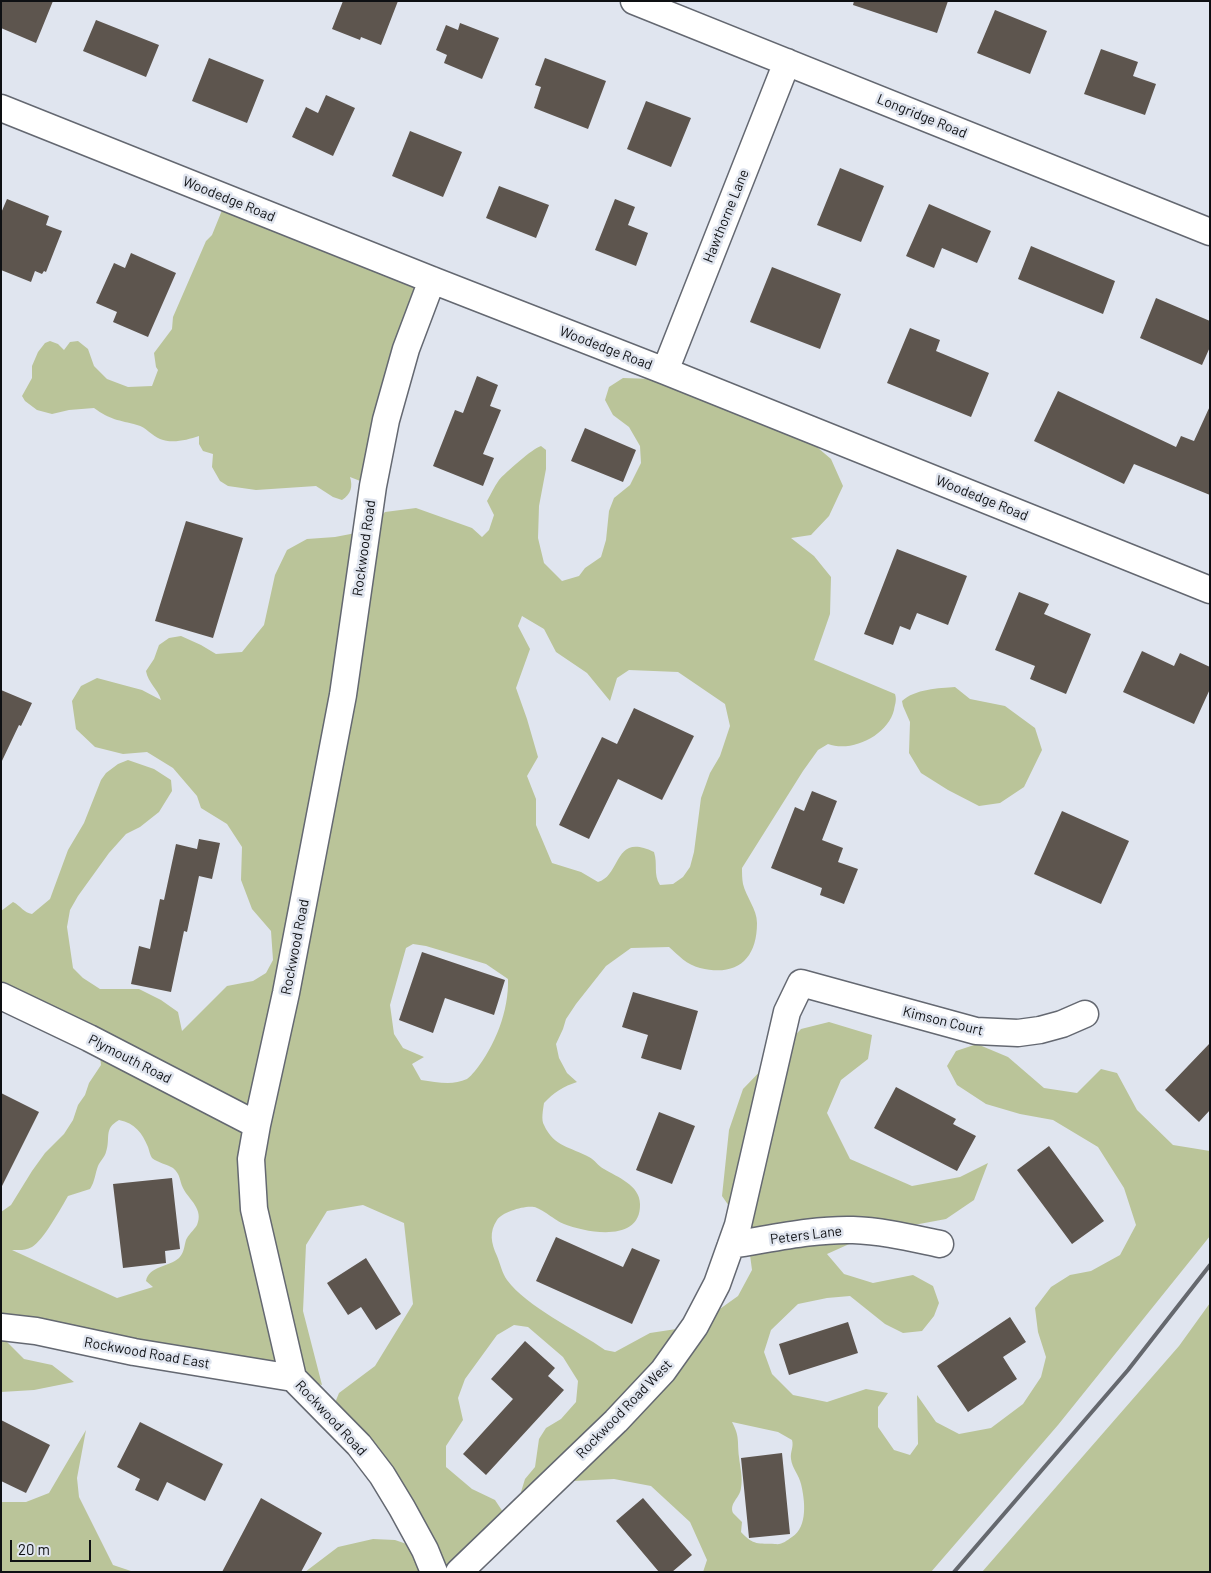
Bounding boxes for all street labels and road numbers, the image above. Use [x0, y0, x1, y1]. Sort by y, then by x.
street label: Longridge Road [875, 90, 969, 142]
street label: Hawthorne Lane [700, 167, 752, 265]
street label: Woodedge Road [180, 173, 278, 225]
street label: Woodedge Road [557, 323, 655, 373]
street label: Woodedge Road [933, 472, 1031, 524]
street label: Rockwood Road [349, 499, 379, 597]
street label: Rockwood Road [278, 898, 312, 996]
street label: Kimson Court [901, 1003, 985, 1039]
street label: Plymouth Road [86, 1031, 174, 1087]
street label: Peters Lane [769, 1222, 843, 1248]
street label: Rockwood Road East [83, 1334, 211, 1372]
street label: Rockwood Road West [573, 1356, 675, 1462]
street label: Rockwood Road [292, 1377, 370, 1459]

